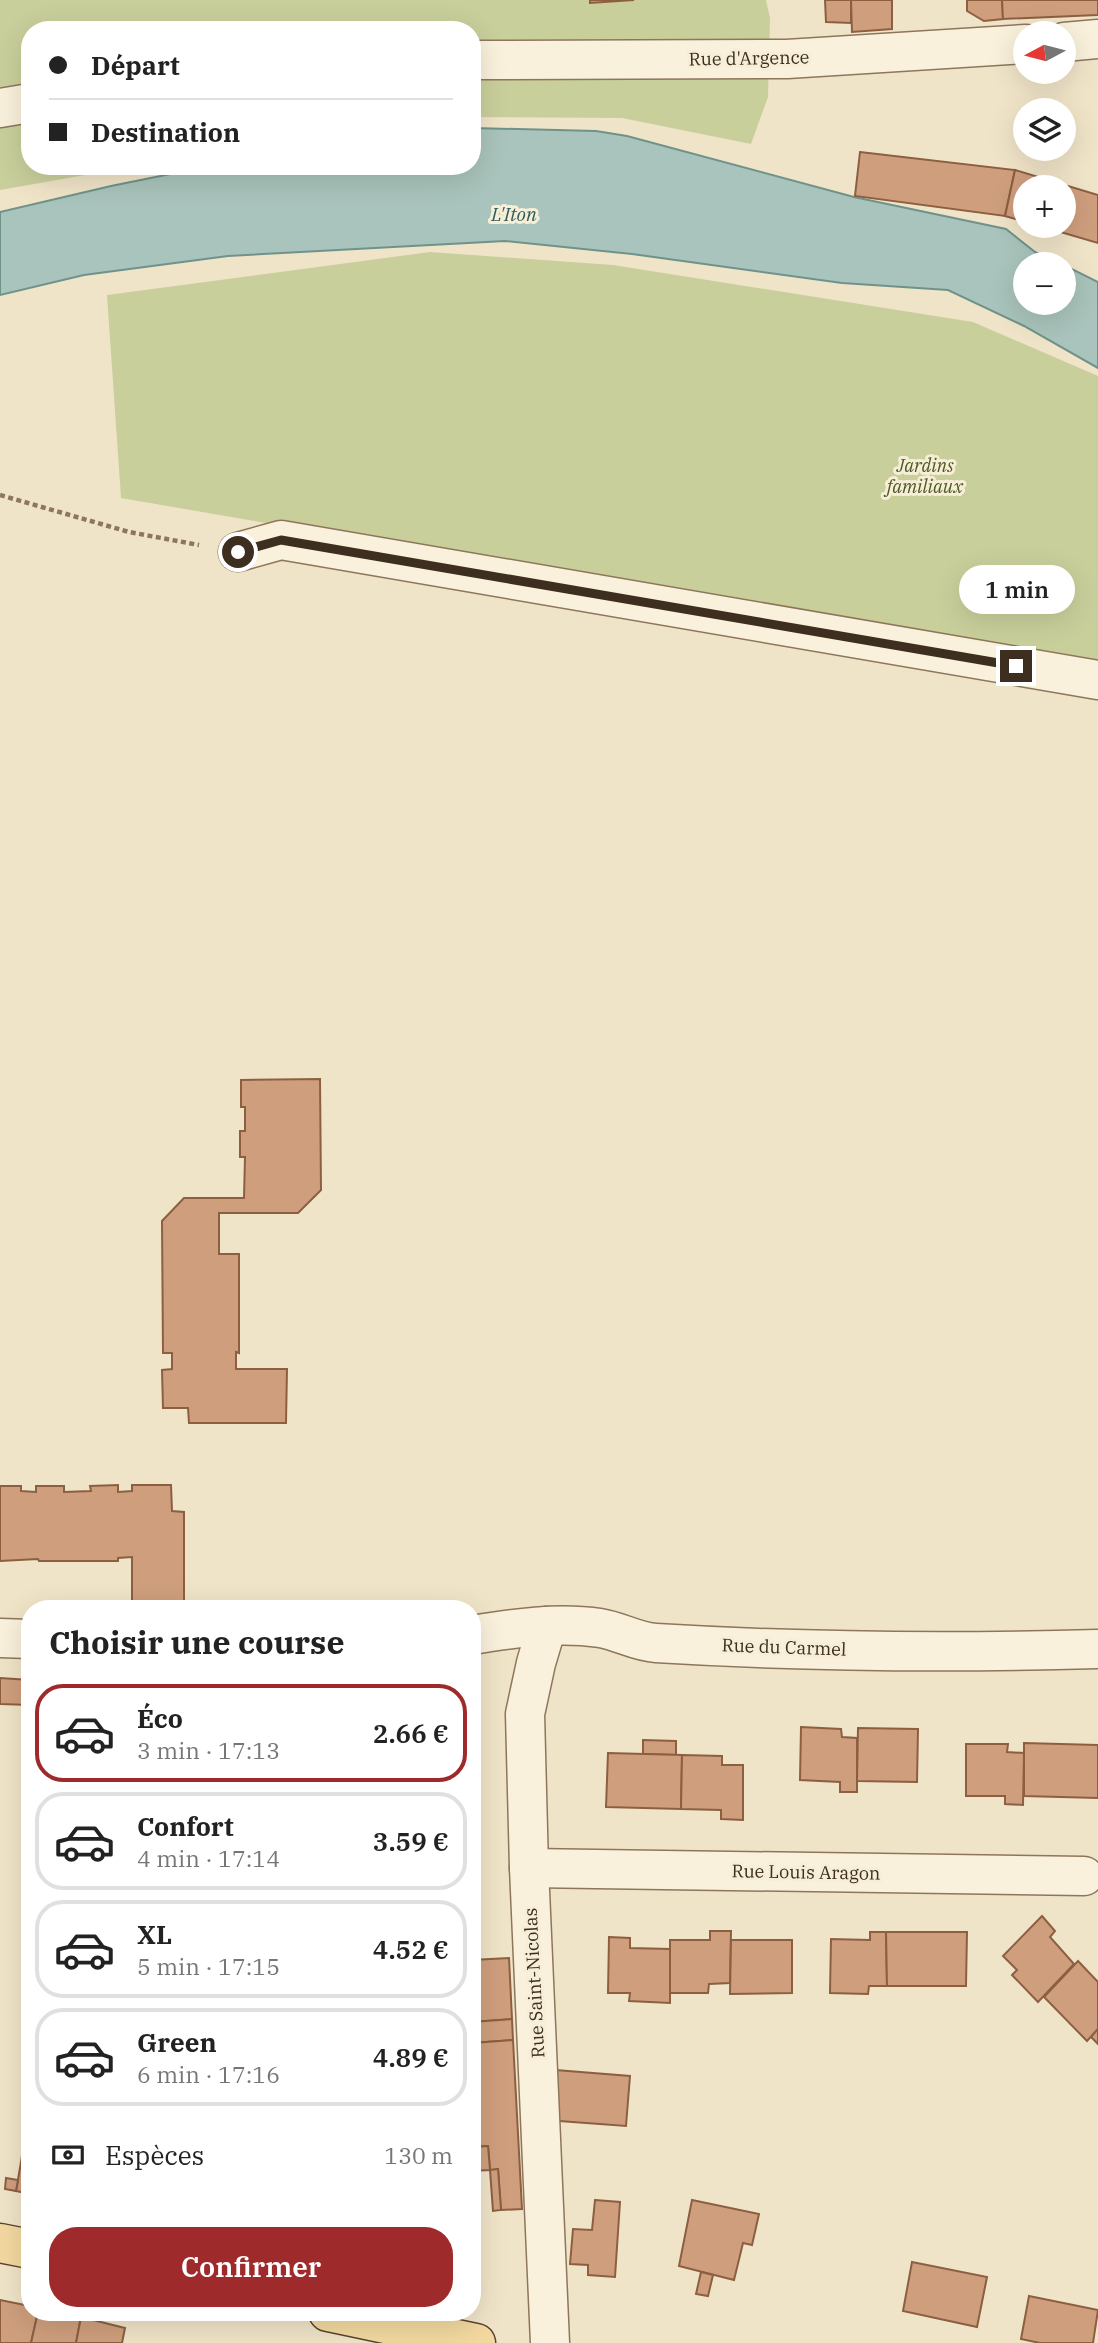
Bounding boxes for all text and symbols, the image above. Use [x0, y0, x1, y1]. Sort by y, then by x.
north arrow [1013, 21, 1076, 84]
map controls [1013, 21, 1076, 315]
street label: Rue d'Argence [689, 45, 809, 71]
text: Départ [91, 48, 180, 82]
button: layers [1013, 98, 1076, 161]
text: Destination [91, 115, 240, 149]
button: + [1013, 175, 1076, 238]
water label: L'Iton [490, 202, 537, 226]
button: − [1013, 252, 1076, 315]
park label: Jardins familiaux [883, 454, 964, 498]
route start [222, 536, 254, 568]
callout: 1 min [958, 564, 1074, 614]
text: 1 min [985, 574, 1049, 604]
route end [1000, 650, 1032, 682]
text: Choisir une course [49, 1621, 345, 1663]
street label: Rue du Carmel [721, 1633, 847, 1661]
text: Éco [137, 1701, 183, 1735]
icon: car [53, 1702, 116, 1765]
text: 2.66 € [373, 1716, 449, 1750]
text: 3 min · 17:13 [137, 1735, 280, 1765]
text: Confort [137, 1809, 234, 1843]
icon: car [53, 1810, 116, 1873]
text: 3.59 € [373, 1824, 449, 1858]
text: 4 min · 17:14 [137, 1843, 280, 1873]
street label: Rue Louis Aragon [731, 1859, 881, 1885]
street label: Rue Saint-Nicolas [519, 1907, 549, 2059]
text: XL [137, 1917, 172, 1951]
icon: car [53, 1918, 116, 1981]
text: 4.52 € [373, 1932, 449, 1966]
text: 5 min · 17:15 [137, 1951, 280, 1981]
text: Green [137, 2025, 217, 2059]
icon: car [53, 2026, 116, 2089]
text: 4.89 € [373, 2040, 449, 2074]
text: 6 min · 17:16 [137, 2059, 280, 2089]
icon: cash [49, 2136, 87, 2174]
text: Espèces [105, 2138, 204, 2172]
text: 130 m [384, 2140, 453, 2170]
button: Confirmer [49, 2227, 453, 2307]

